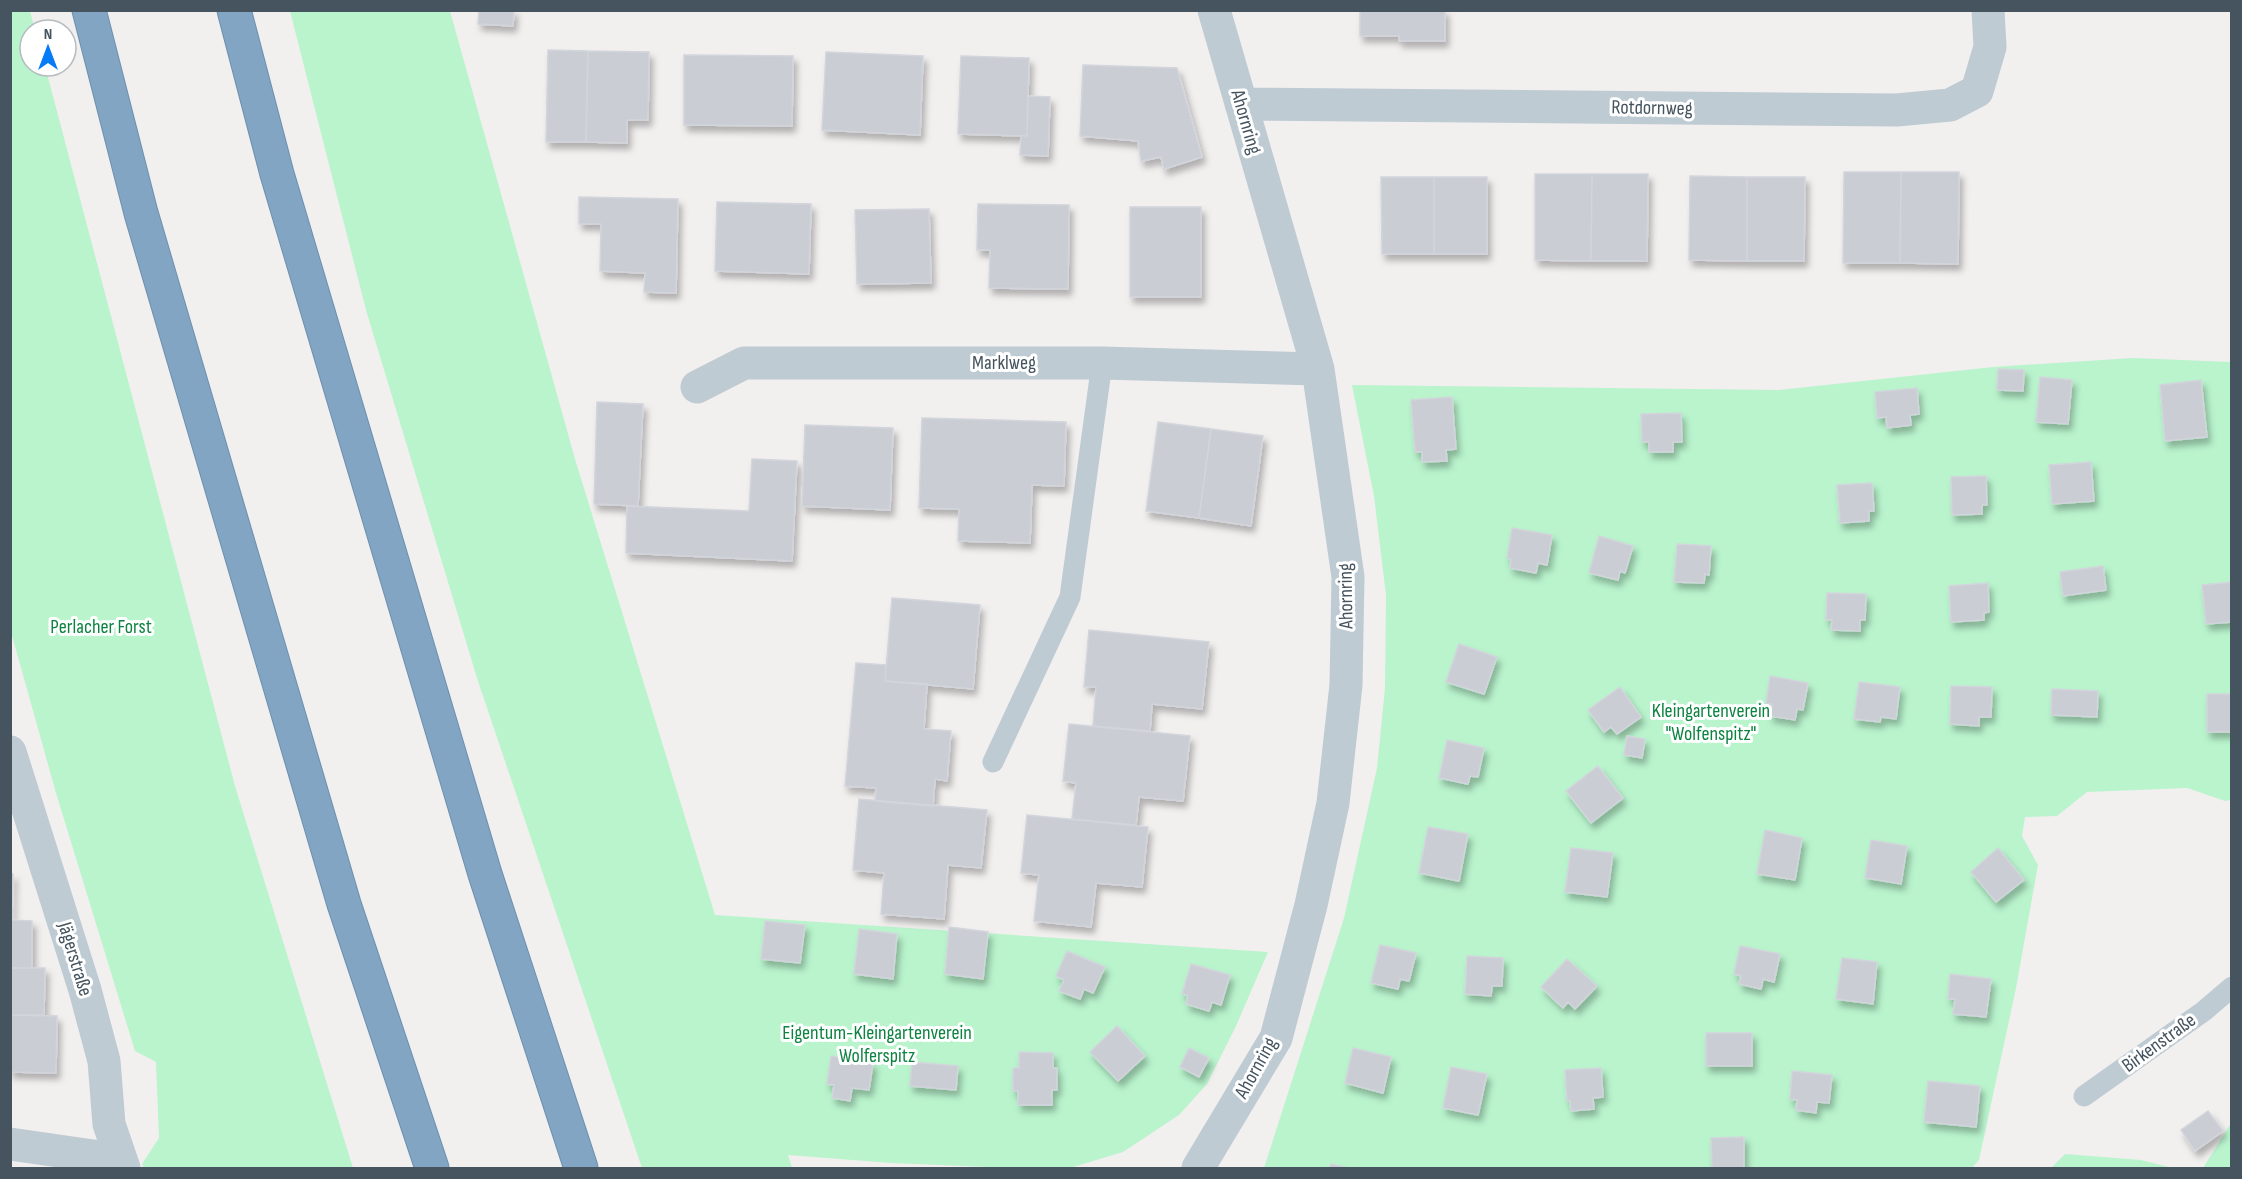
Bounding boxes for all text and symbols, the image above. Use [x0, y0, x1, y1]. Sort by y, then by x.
north arrow [18, 18, 78, 78]
text: N [44, 25, 52, 44]
street label: Ahornring [1225, 86, 1267, 157]
street label: Rotdornweg [1611, 95, 1693, 121]
street label: Marklweg [972, 351, 1036, 375]
street label: Ahornring [1333, 563, 1359, 630]
park label: Perlacher Forst [50, 615, 152, 639]
park label: Kleingartenverein "Wolfenspitz" [1652, 699, 1770, 746]
street label: Jägerstraße [52, 918, 98, 999]
street label: Birkenstraße [2118, 1008, 2200, 1078]
park label: Eigentum-Kleingartenverein Wolferspitz [782, 1021, 972, 1068]
street label: Ahornring [1229, 1033, 1282, 1104]

